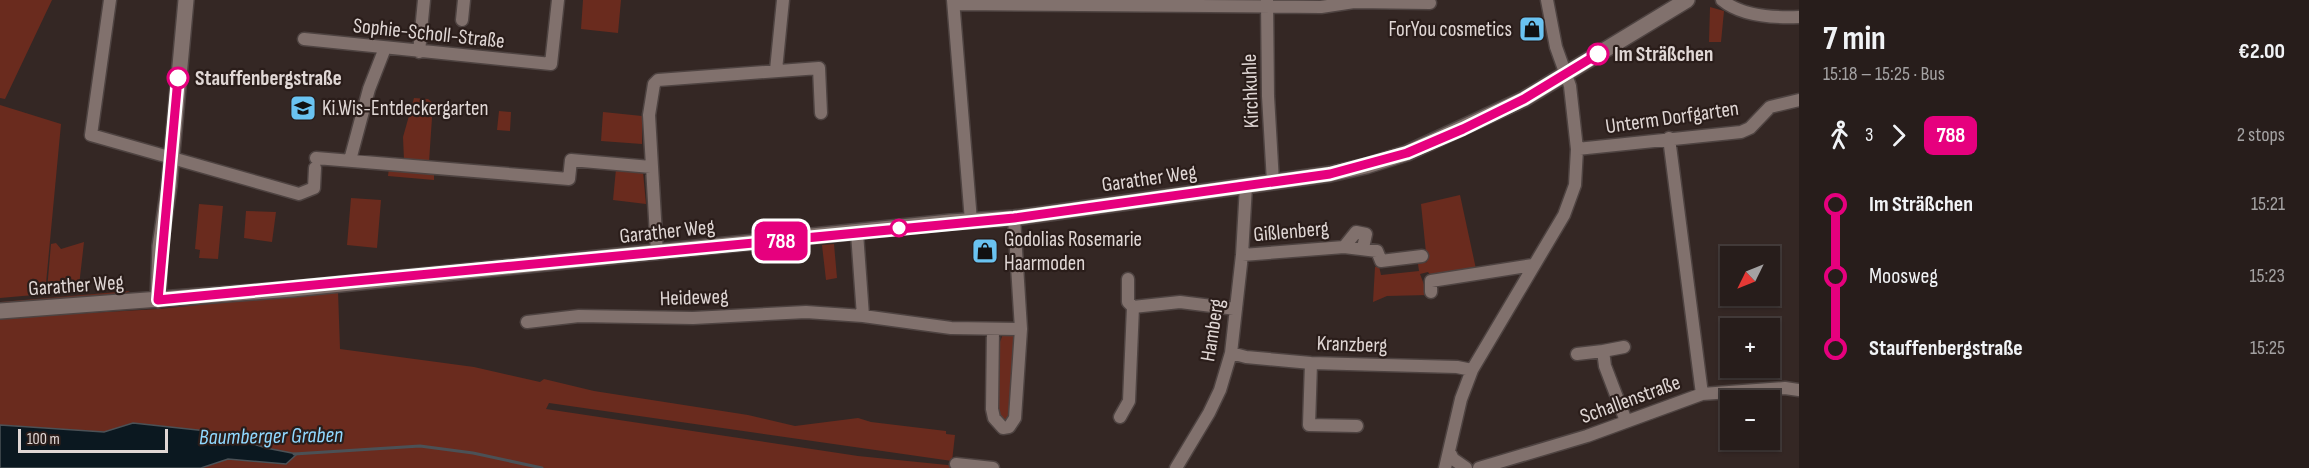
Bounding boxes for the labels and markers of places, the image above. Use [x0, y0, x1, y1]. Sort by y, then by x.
shop icon: ForYou cosmetics [1517, 14, 1547, 44]
place label: ForYou cosmetics [1388, 17, 1512, 42]
place label: Im Sträßchen [1614, 42, 1713, 67]
marker: Im Sträßchen [1587, 43, 1609, 65]
place label: Stauffenbergstraße [195, 66, 342, 91]
marker: Stauffenbergstraße [167, 67, 189, 89]
school or university icon: Ki.Wis-Entdeckergarten [288, 93, 318, 123]
place label: Ki.Wis-Entdeckergarten [322, 96, 488, 121]
unlabelled marker [890, 219, 908, 237]
place label: Godolias Rosemarie Haarmoden [1004, 227, 1142, 276]
shop icon: Godolias Rosemarie Haarmoden [970, 236, 1000, 266]

